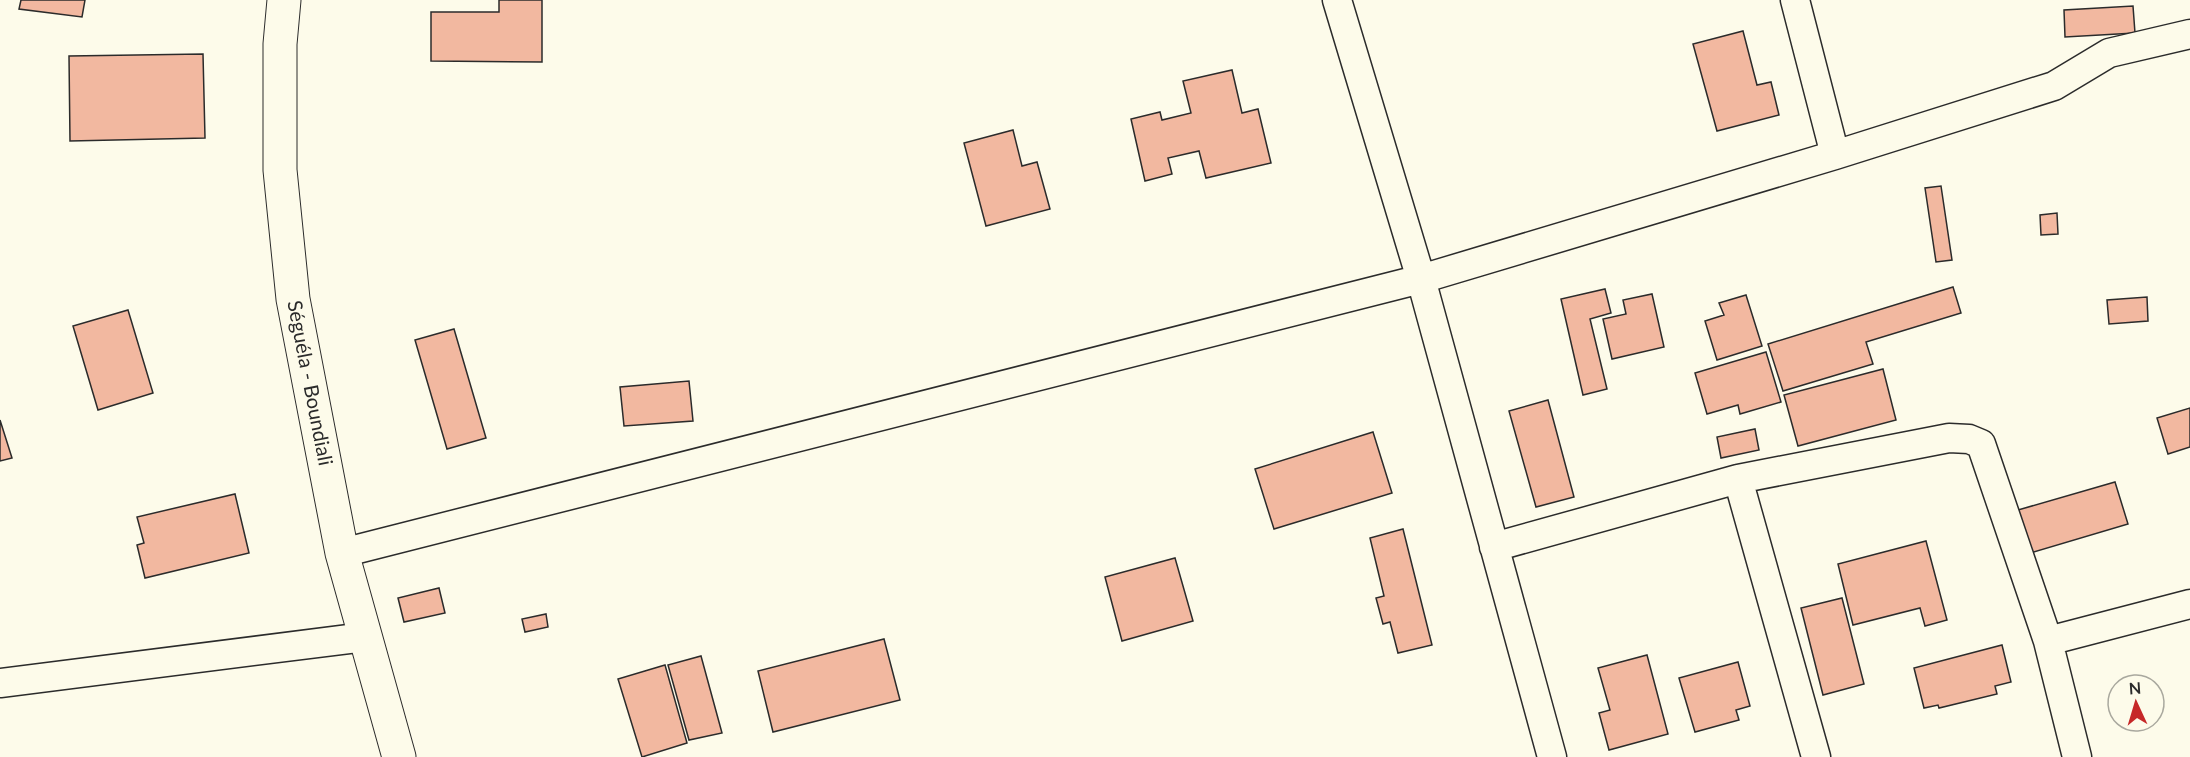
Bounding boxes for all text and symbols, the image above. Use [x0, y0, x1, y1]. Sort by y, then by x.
street label: Séguéla - Boundiali [283, 298, 339, 467]
north arrow [2106, 673, 2166, 733]
text: N [2128, 678, 2142, 697]

